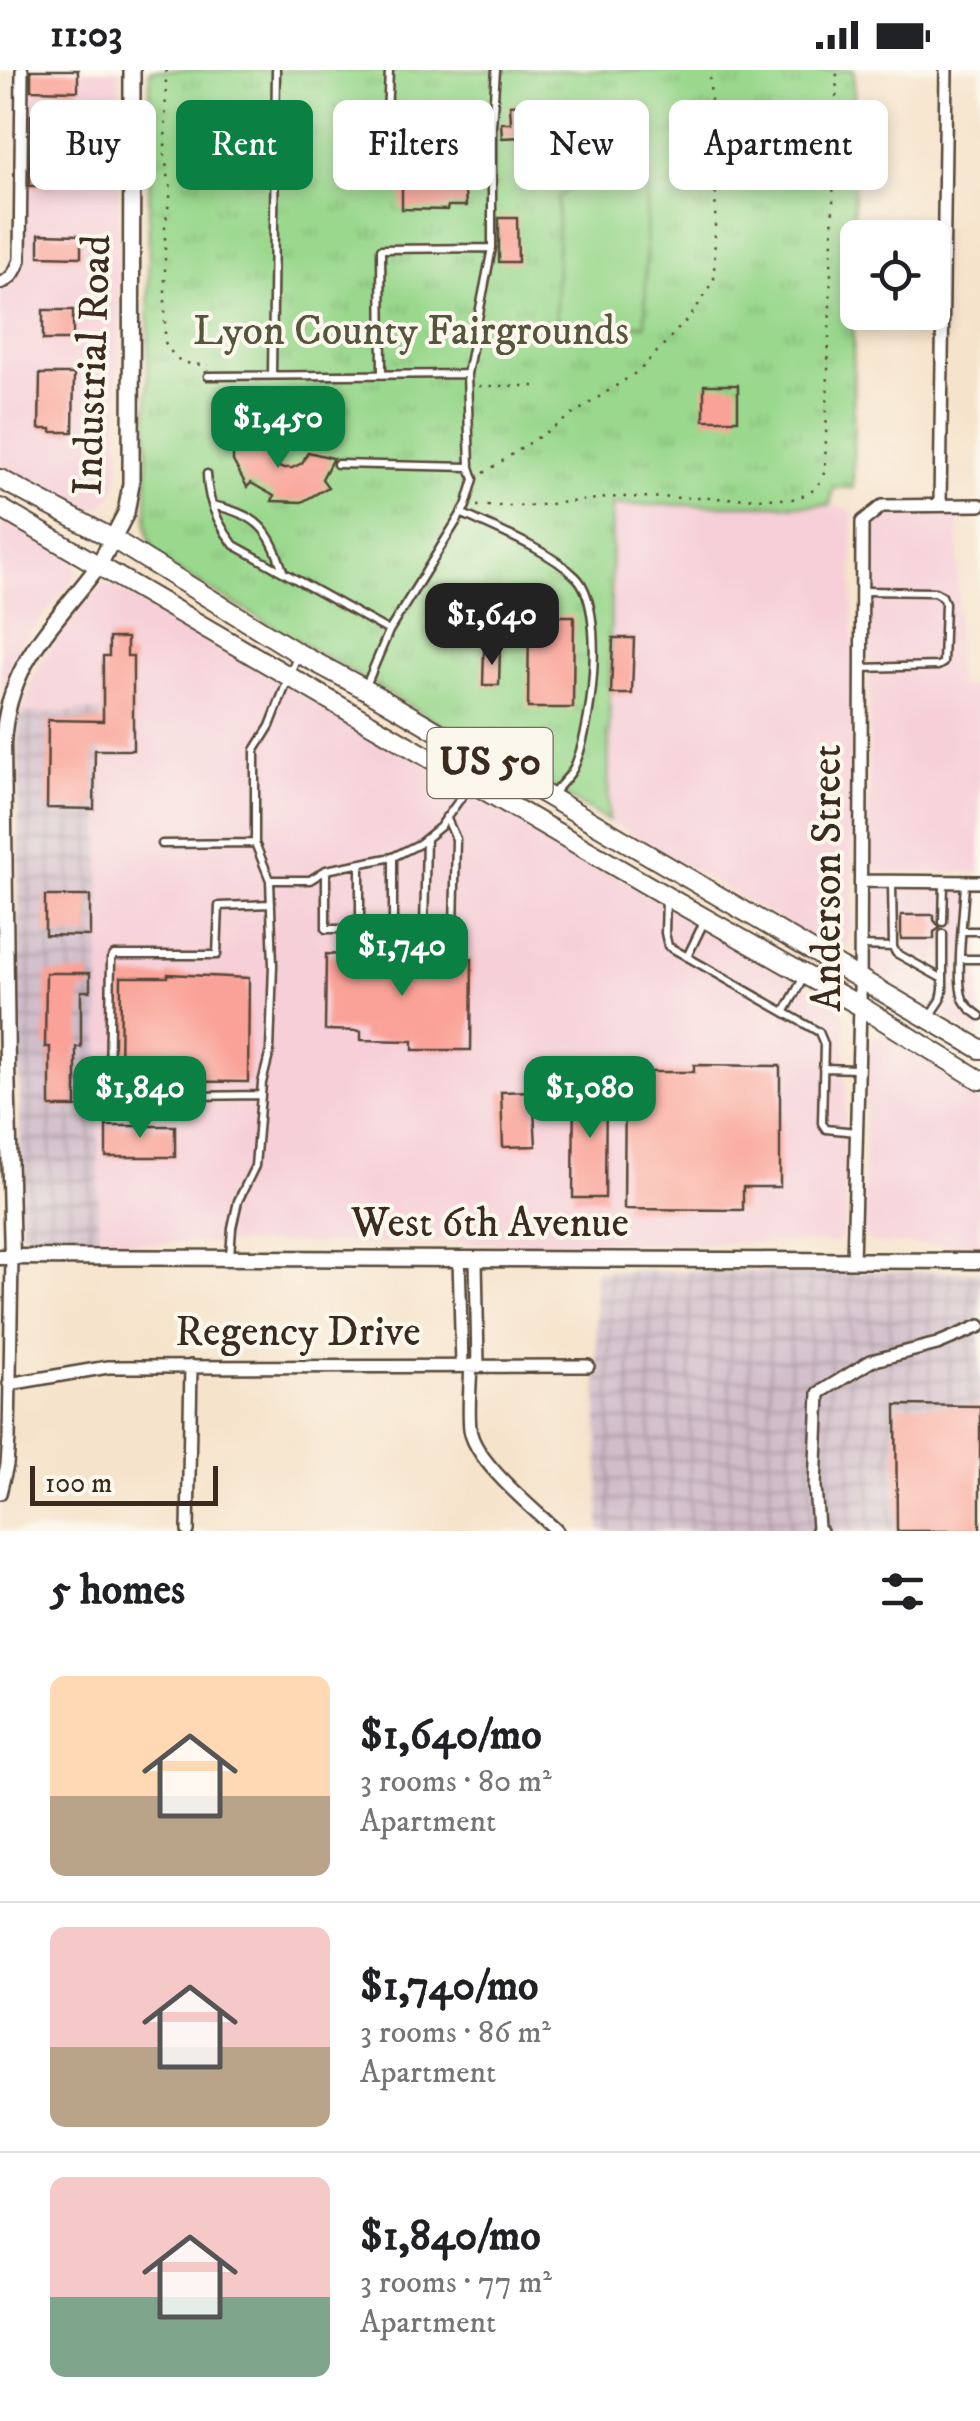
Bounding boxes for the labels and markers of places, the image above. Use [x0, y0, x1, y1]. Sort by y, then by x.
pin: $1,450 [197, 386, 359, 471]
pin: $1,640 [411, 583, 573, 668]
pin: $1,740 [321, 914, 483, 999]
pin: $1,840 [59, 1056, 221, 1141]
pin: $1,080 [509, 1056, 671, 1141]

